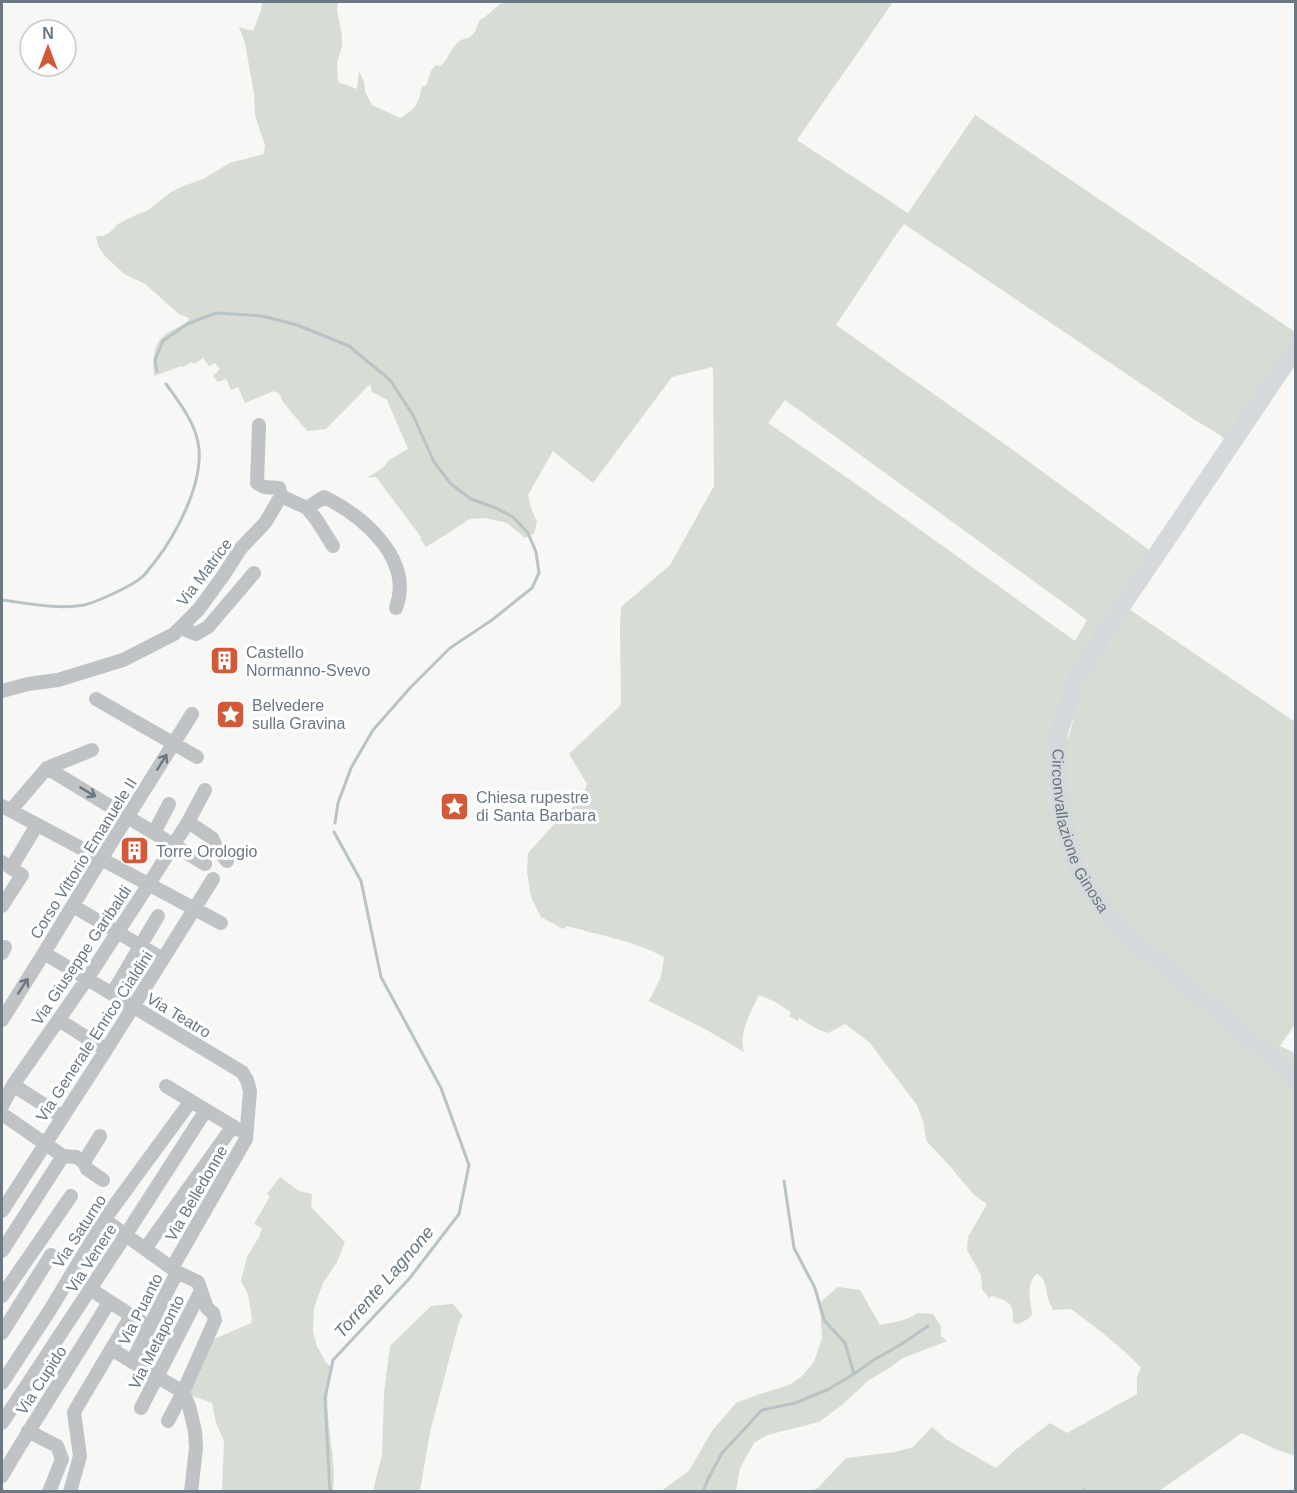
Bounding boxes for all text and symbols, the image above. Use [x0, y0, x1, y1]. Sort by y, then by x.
north arrow [18, 18, 78, 78]
text: N [42, 25, 54, 42]
street label: Via Matrice [174, 535, 235, 609]
place label: Castello Normanno-Svevo [246, 644, 371, 679]
building icon: Castello Normanno-Svevo [209, 645, 241, 677]
place label: Belvedere sulla Gravina [252, 697, 345, 732]
place icon: Belvedere sulla Gravina [215, 698, 247, 730]
street label: Circonvallazione Ginosa [1049, 748, 1112, 916]
one-way arrow [156, 754, 168, 771]
street label: Corso Vittorio Emanuele II [27, 775, 140, 942]
one-way arrow [79, 787, 96, 799]
place label: Chiesa rupestre di Santa Barbara [476, 789, 596, 824]
place icon: Chiesa rupestre di Santa Barbara [439, 790, 471, 822]
building icon: Torre Orologio [119, 835, 151, 867]
place label: Torre Orologio [156, 843, 257, 860]
street label: Via Giuseppe Garibaldi [28, 882, 134, 1028]
street label: Via Generale Enrico Cialdini [33, 948, 156, 1125]
one-way arrow [16, 978, 29, 995]
street label: Via Teatro [144, 990, 214, 1041]
street label: Via Belledonne [162, 1142, 231, 1244]
street label: Via Saturno [50, 1192, 109, 1271]
street label: Via Venere [63, 1221, 120, 1296]
water label: Torrente Lagnone [330, 1222, 438, 1342]
street label: Via Puanto [115, 1271, 166, 1348]
street label: Via Metaponto [126, 1292, 187, 1392]
street label: Via Cupido [13, 1343, 70, 1418]

